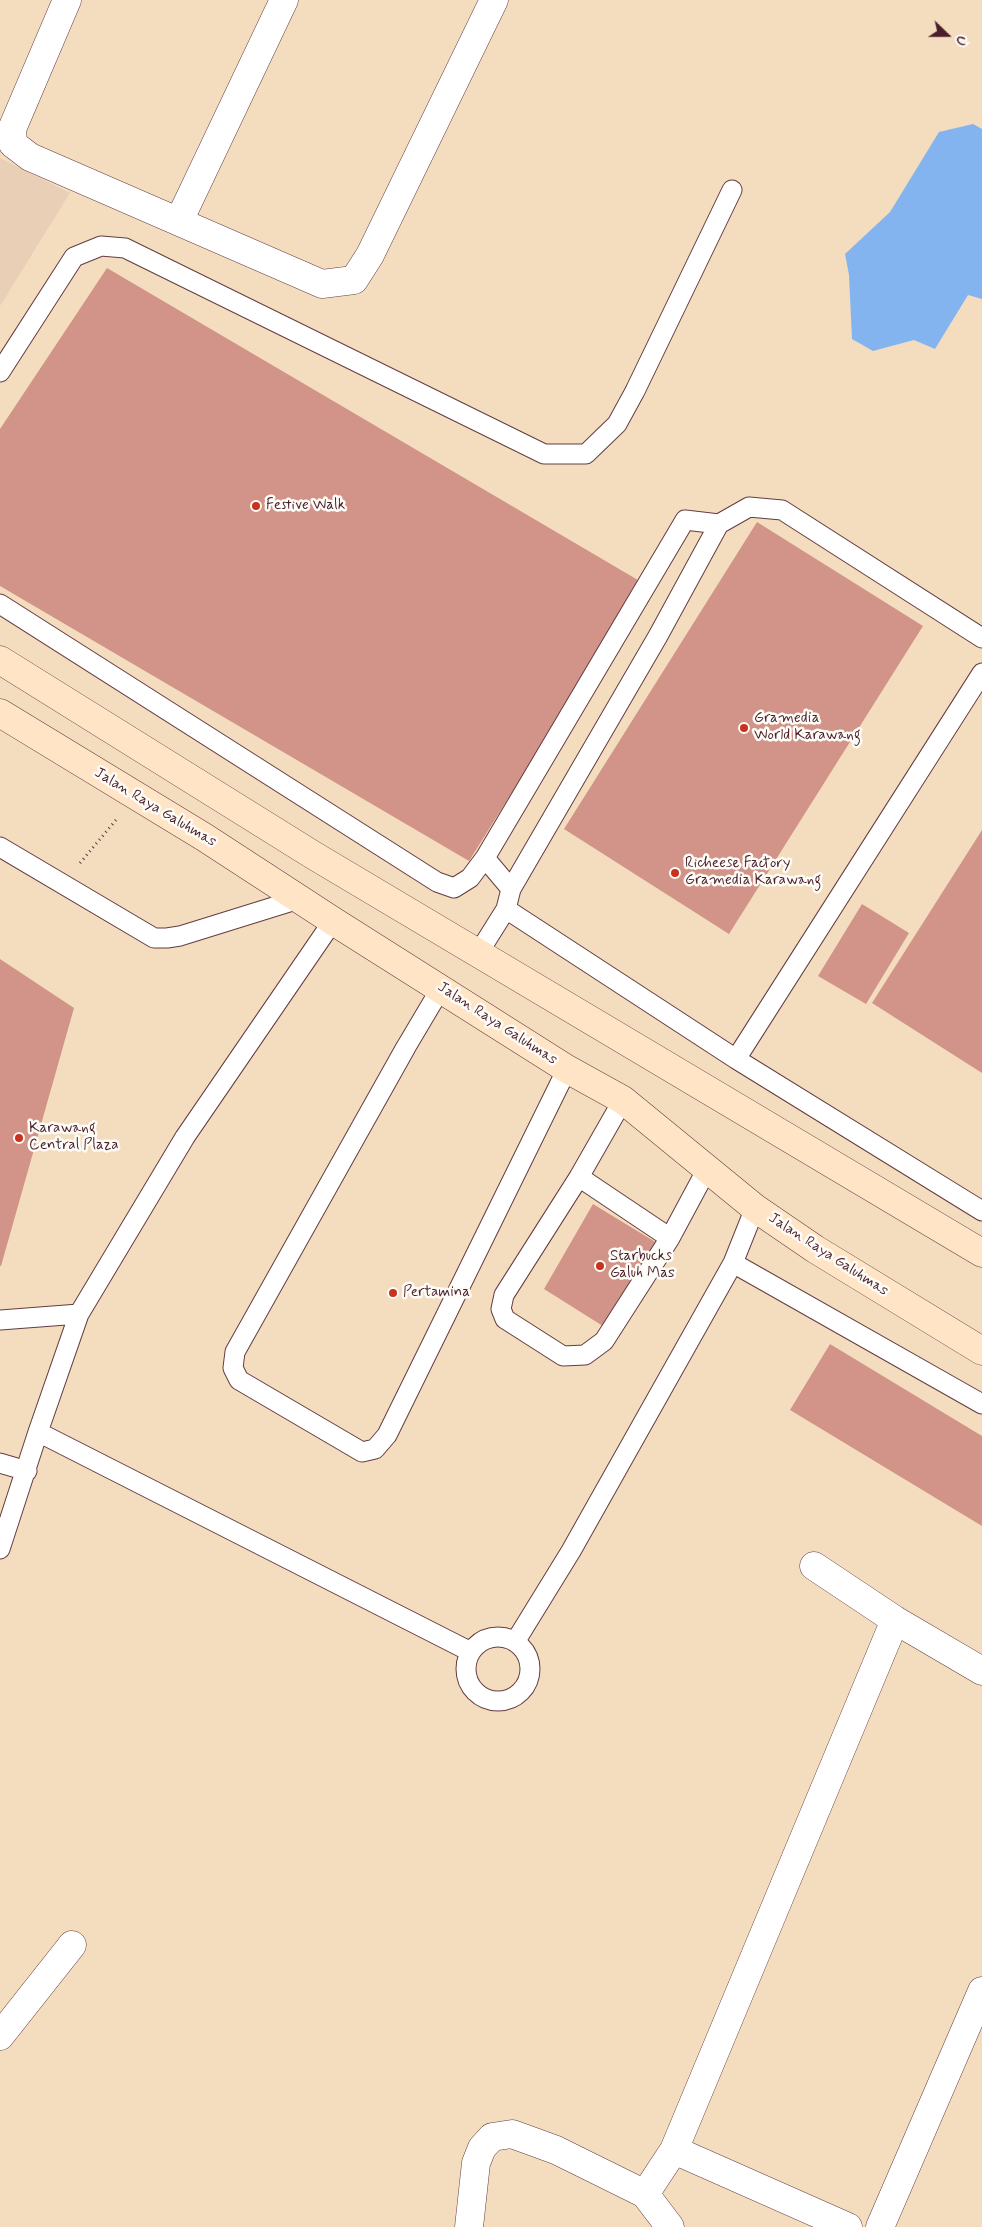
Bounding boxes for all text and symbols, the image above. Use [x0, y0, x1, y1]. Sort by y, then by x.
north arrow [922, 10, 972, 60]
text: U [951, 33, 971, 48]
place label: Festive Walk [266, 497, 345, 515]
marker: Festive Walk [250, 500, 262, 512]
place label: Gramedia World Karawang [754, 710, 861, 745]
marker: Gramedia World Karawang [738, 722, 750, 734]
street label: Jalan Raya Galuhmas [91, 764, 219, 852]
place label: Richeese Factory Gramedia Karawang [685, 855, 821, 890]
marker: Richeese Factory Gramedia Karawang [669, 867, 681, 879]
street label: Jalan Raya Galuhmas [434, 979, 560, 1069]
place label: Karawang Central Plaza [29, 1120, 119, 1155]
marker: Karawang Central Plaza [13, 1132, 25, 1144]
street label: Jalan Raya Galuhmas [765, 1210, 891, 1300]
place label: Starbucks Galuh Mas [610, 1248, 675, 1283]
marker: Starbucks Galuh Mas [594, 1260, 606, 1272]
place label: Pertamina [403, 1284, 470, 1302]
marker: Pertamina [387, 1287, 399, 1299]

